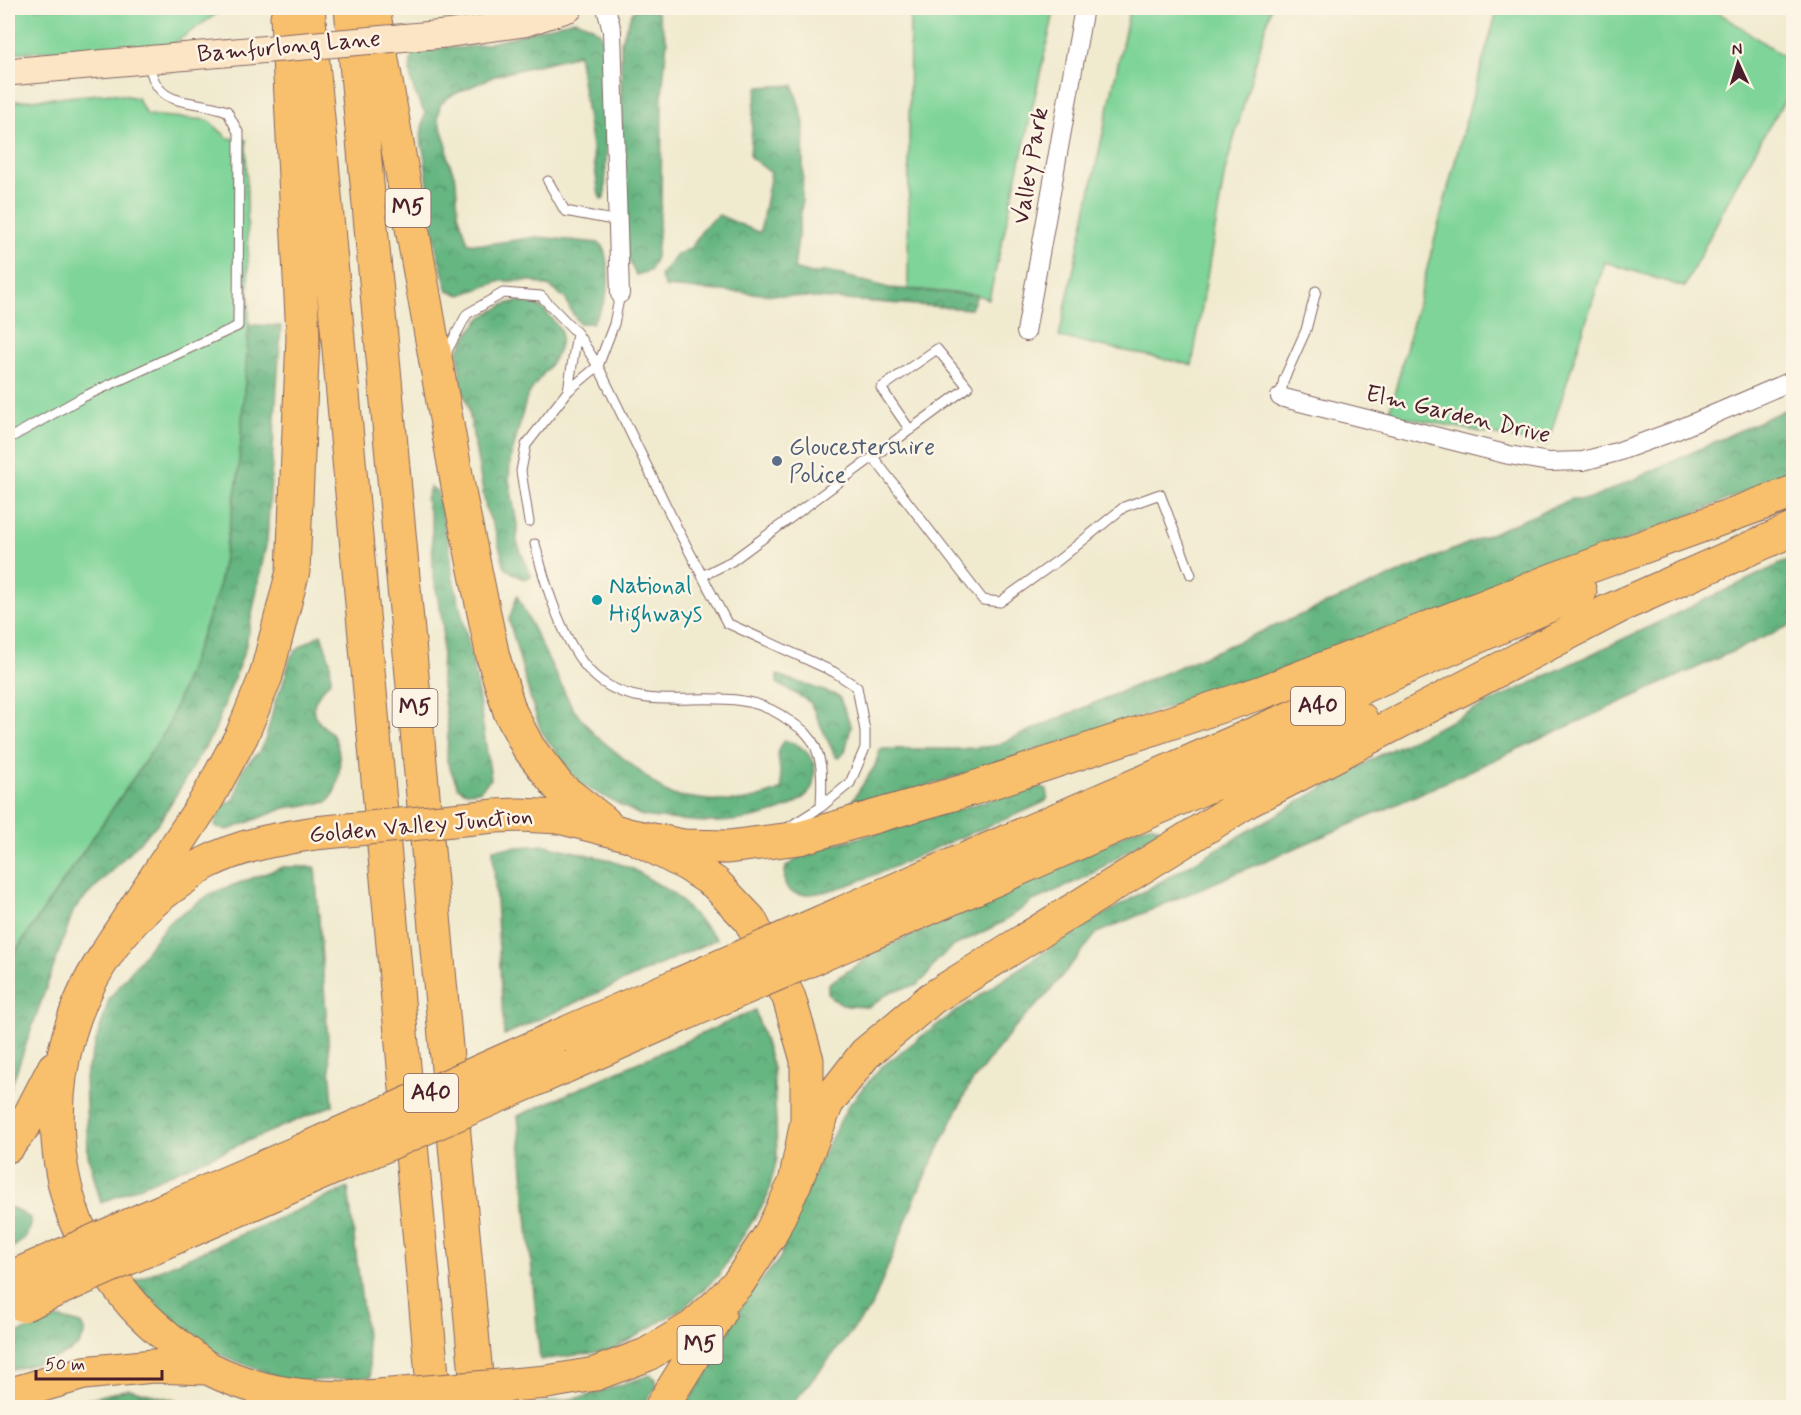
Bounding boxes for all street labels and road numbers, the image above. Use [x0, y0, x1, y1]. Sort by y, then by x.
street label: Bamfurlong Lane [196, 24, 382, 70]
street label: Valley Park [1005, 105, 1057, 227]
road number: M5 [386, 189, 430, 227]
street label: Elm Garden Drive [1362, 379, 1554, 451]
road number: A40 [1291, 687, 1345, 725]
road number: M5 [392, 689, 438, 727]
street label: Golden Valley Junction [308, 801, 534, 851]
road number: A40 [404, 1074, 458, 1112]
road number: M5 [678, 1326, 722, 1364]

